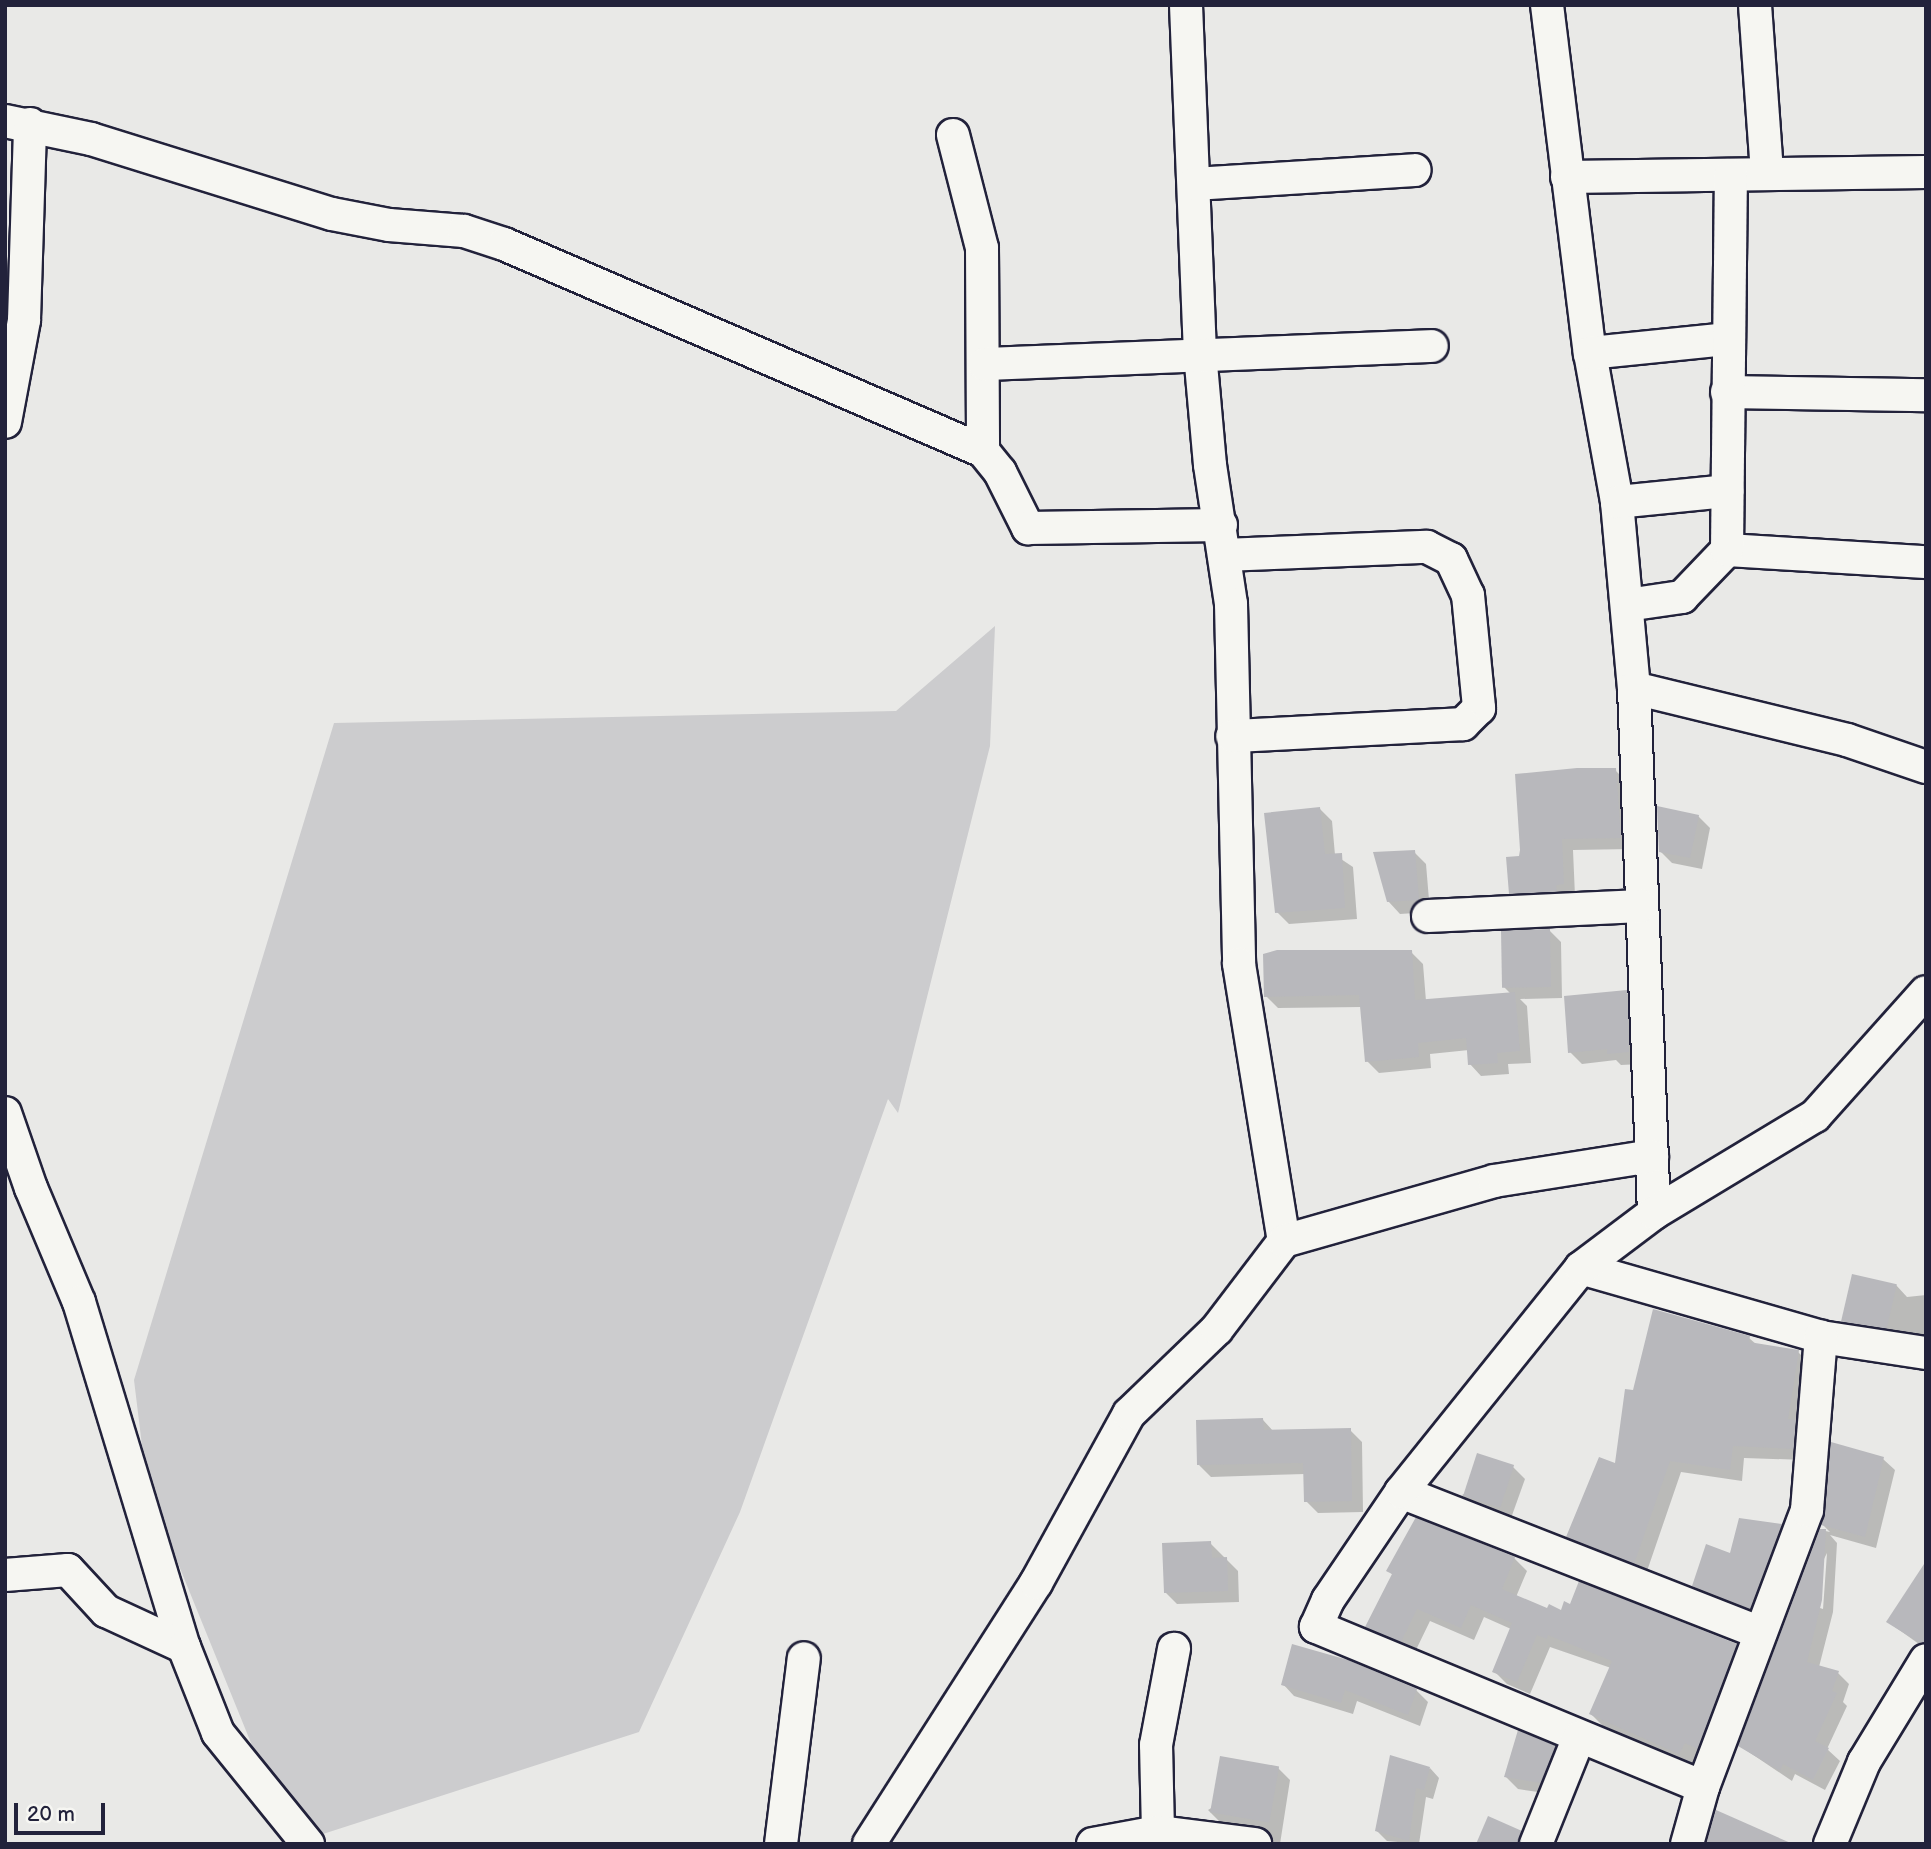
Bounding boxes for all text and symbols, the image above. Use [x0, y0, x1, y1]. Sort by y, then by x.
scale bar [18, 1790, 108, 1834]
text: 20 m [27, 1802, 75, 1827]

